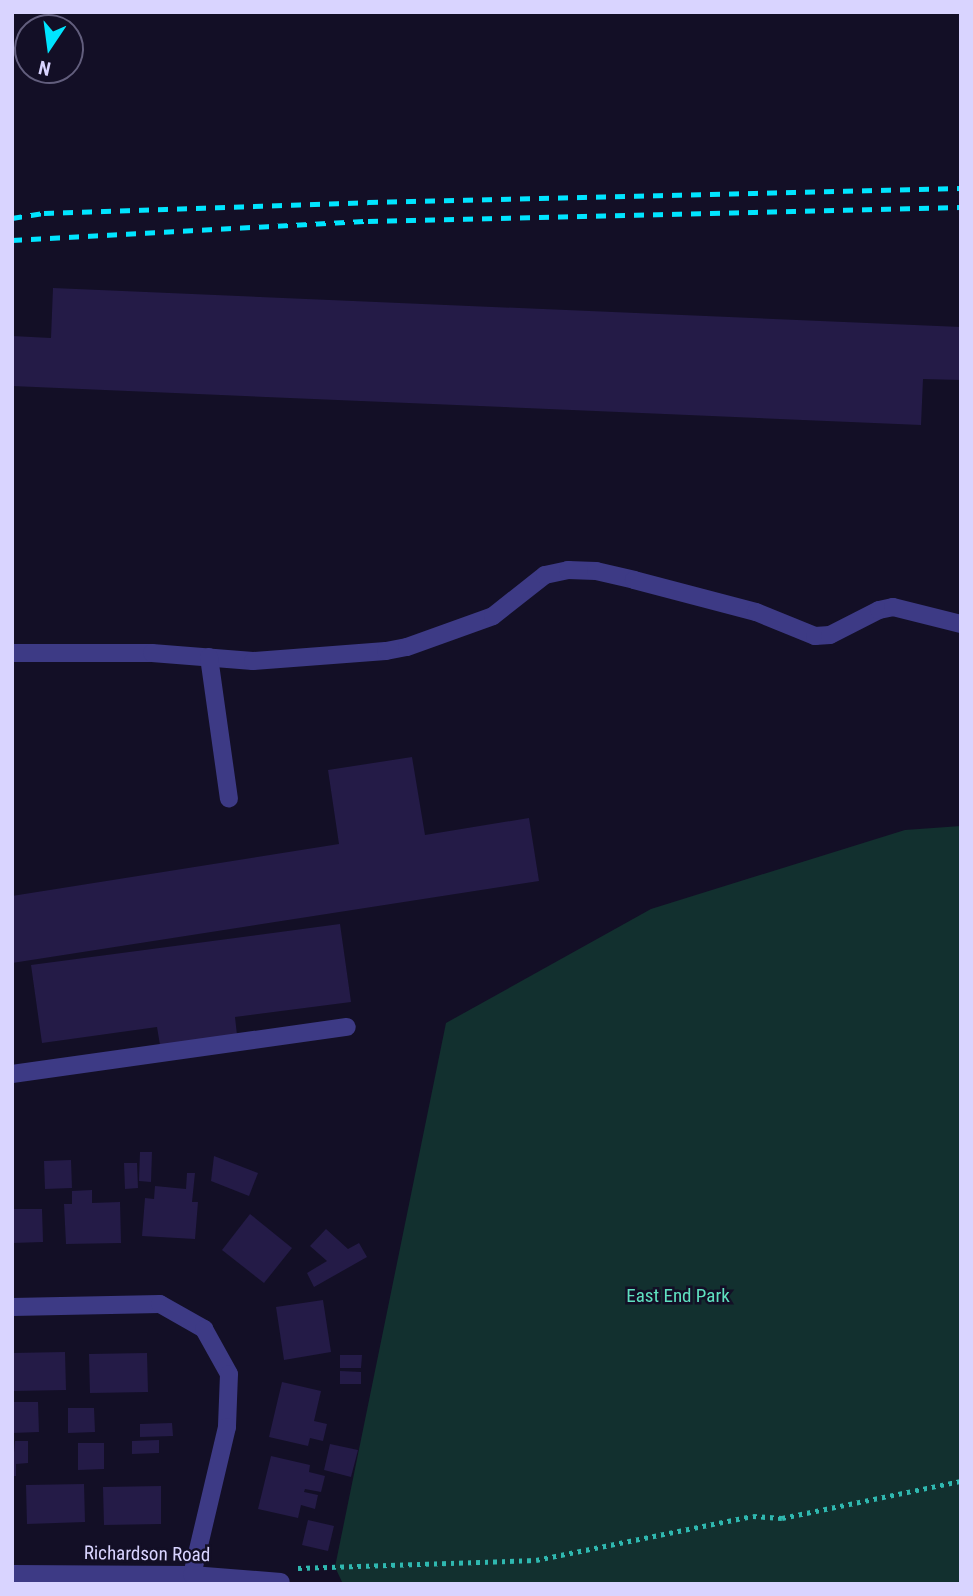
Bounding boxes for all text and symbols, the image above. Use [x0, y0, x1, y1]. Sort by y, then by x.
north arrow [14, 14, 84, 84]
text: N [36, 55, 53, 81]
park label: East End Park [626, 1285, 730, 1307]
street label: Richardson Road [84, 1541, 210, 1567]

